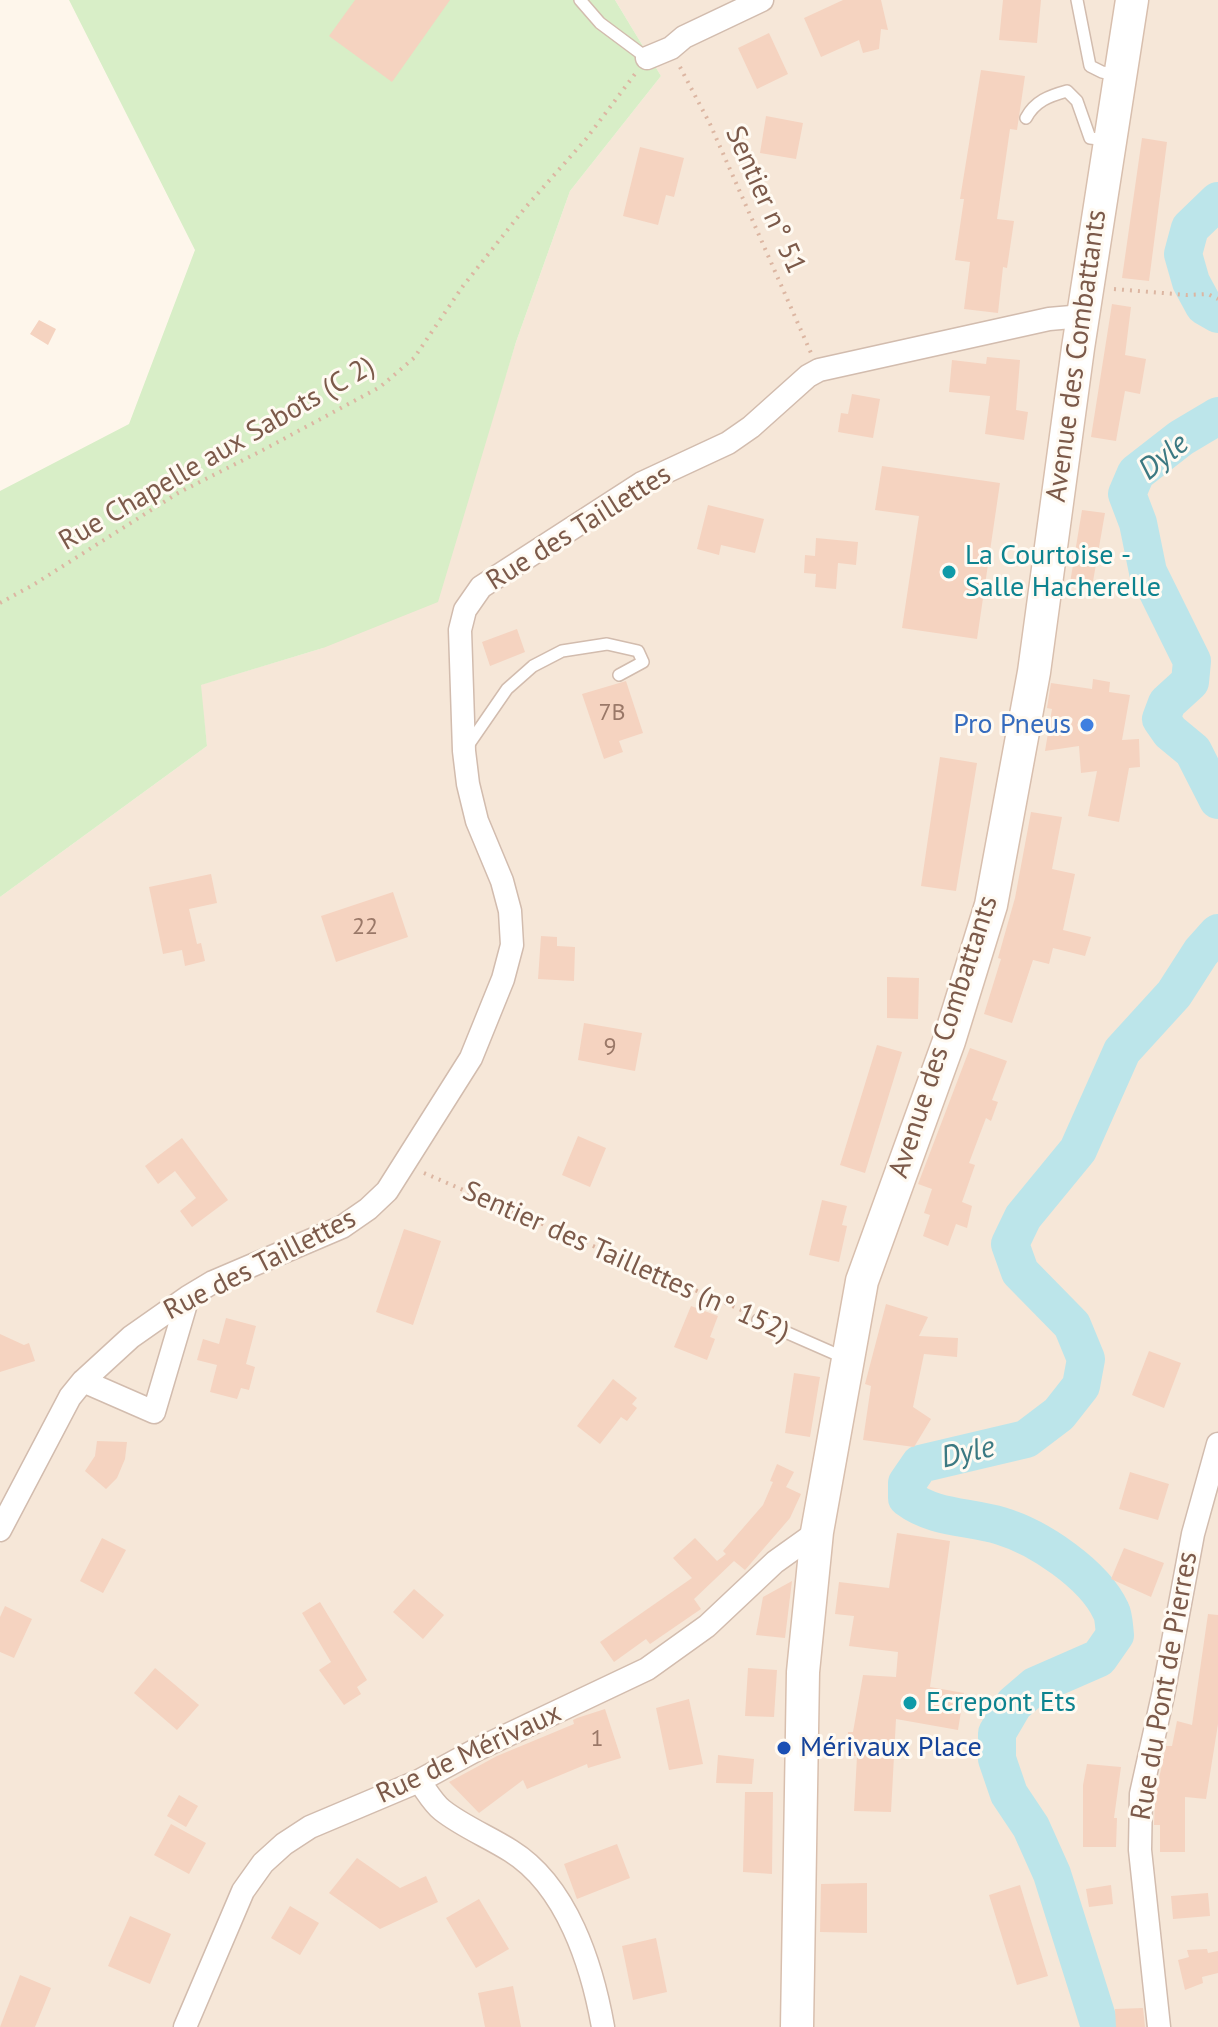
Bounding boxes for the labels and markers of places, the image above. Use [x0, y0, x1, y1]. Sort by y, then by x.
place label: La Courtoise - Salle Hacherelle [965, 539, 1161, 605]
marker: La Courtoise - Salle Hacherelle [940, 563, 958, 581]
place label: Pro Pneus [953, 708, 1071, 742]
marker: Pro Pneus [1078, 716, 1096, 734]
place label: Ecrepont Ets [926, 1686, 1076, 1720]
marker: Ecrepont Ets [901, 1694, 919, 1712]
place label: Mérivaux Place [800, 1731, 982, 1765]
marker: Mérivaux Place [775, 1739, 793, 1757]

